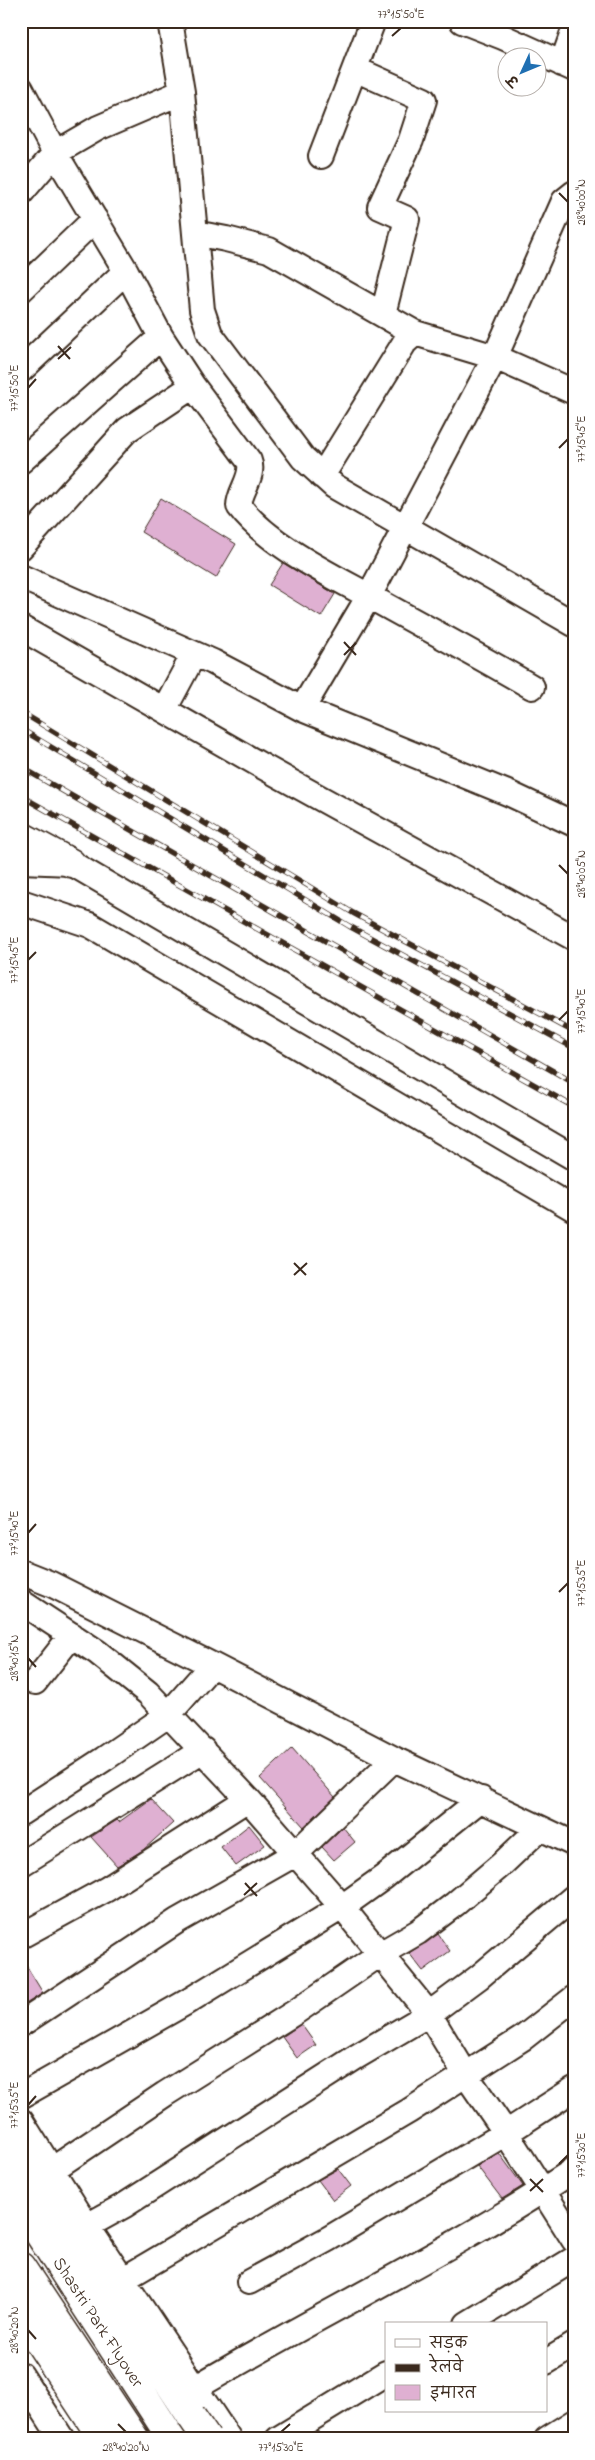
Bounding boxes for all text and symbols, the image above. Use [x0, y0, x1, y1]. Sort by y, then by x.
text: 77°15'50"E [377, 6, 425, 24]
north arrow [498, 48, 548, 98]
text: उ [502, 68, 526, 92]
text: 28°40'00"N [573, 179, 591, 225]
text: 77°15'50"E [6, 364, 24, 412]
text: 77°15'45"E [573, 416, 591, 462]
text: 28°40'05"N [573, 850, 591, 898]
text: 77°15'45"E [6, 937, 24, 983]
text: 77°15'40"E [573, 988, 591, 1034]
text: 77°15'40"E [6, 1510, 24, 1556]
text: 77°15'35"E [573, 1560, 591, 1606]
text: 28°40'15"N [6, 1635, 24, 1681]
text: 77°15'35"E [6, 2082, 24, 2128]
text: 77°15'30"E [573, 2132, 591, 2178]
street label: Shastri Park Flyover [45, 2253, 149, 2394]
text: 28°40'20"N [6, 2306, 24, 2354]
legend [385, 2322, 548, 2412]
text: सड़क [429, 2333, 468, 2355]
text: रेलवे [428, 2353, 464, 2379]
text: इमारत [430, 2383, 477, 2405]
text: 28°40'20"N [102, 2439, 150, 2457]
text: 77°15'30"E [258, 2439, 304, 2457]

